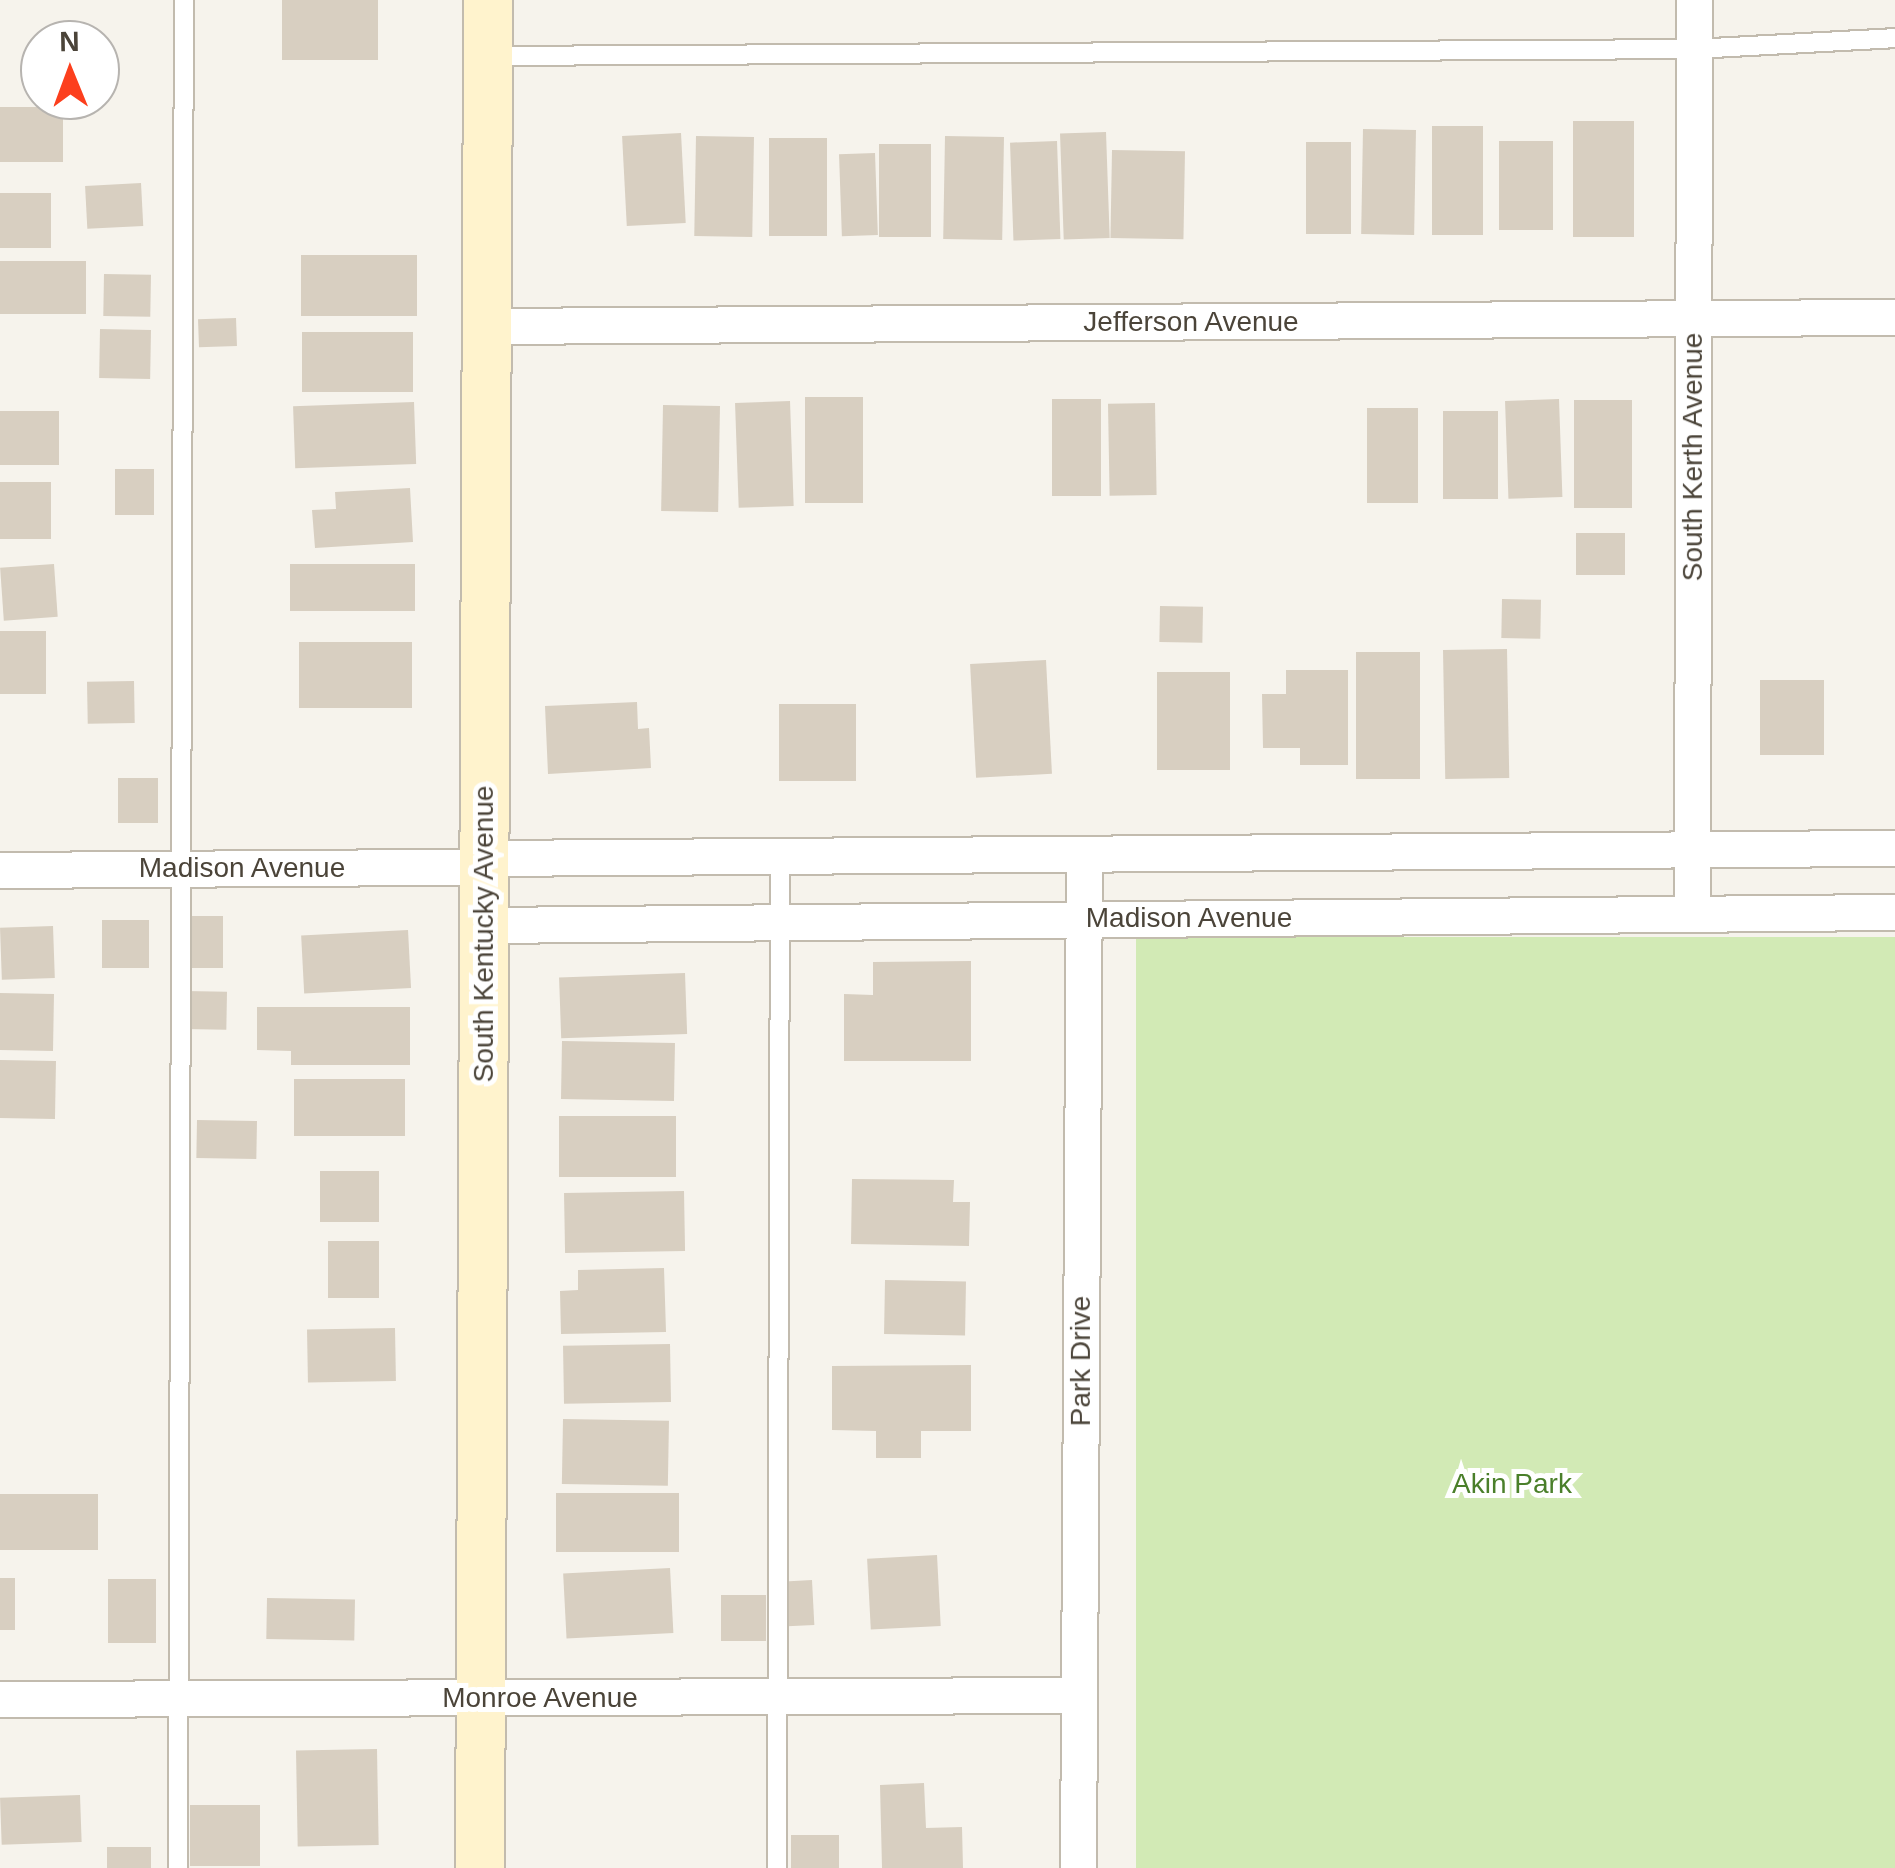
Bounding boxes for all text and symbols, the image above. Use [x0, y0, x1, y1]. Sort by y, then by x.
north arrow [20, 20, 120, 120]
text: N [59, 26, 80, 57]
street label: Jefferson Avenue [1083, 305, 1299, 339]
street label: South Kerth Avenue [1676, 332, 1710, 582]
street label: South Kentucky Avenue [467, 785, 501, 1083]
street label: Madison Avenue [138, 851, 346, 885]
street label: Madison Avenue [1085, 901, 1293, 935]
street label: Park Drive [1064, 1296, 1098, 1426]
park label: Akin Park [1452, 1467, 1572, 1501]
street label: Monroe Avenue [441, 1681, 639, 1715]

